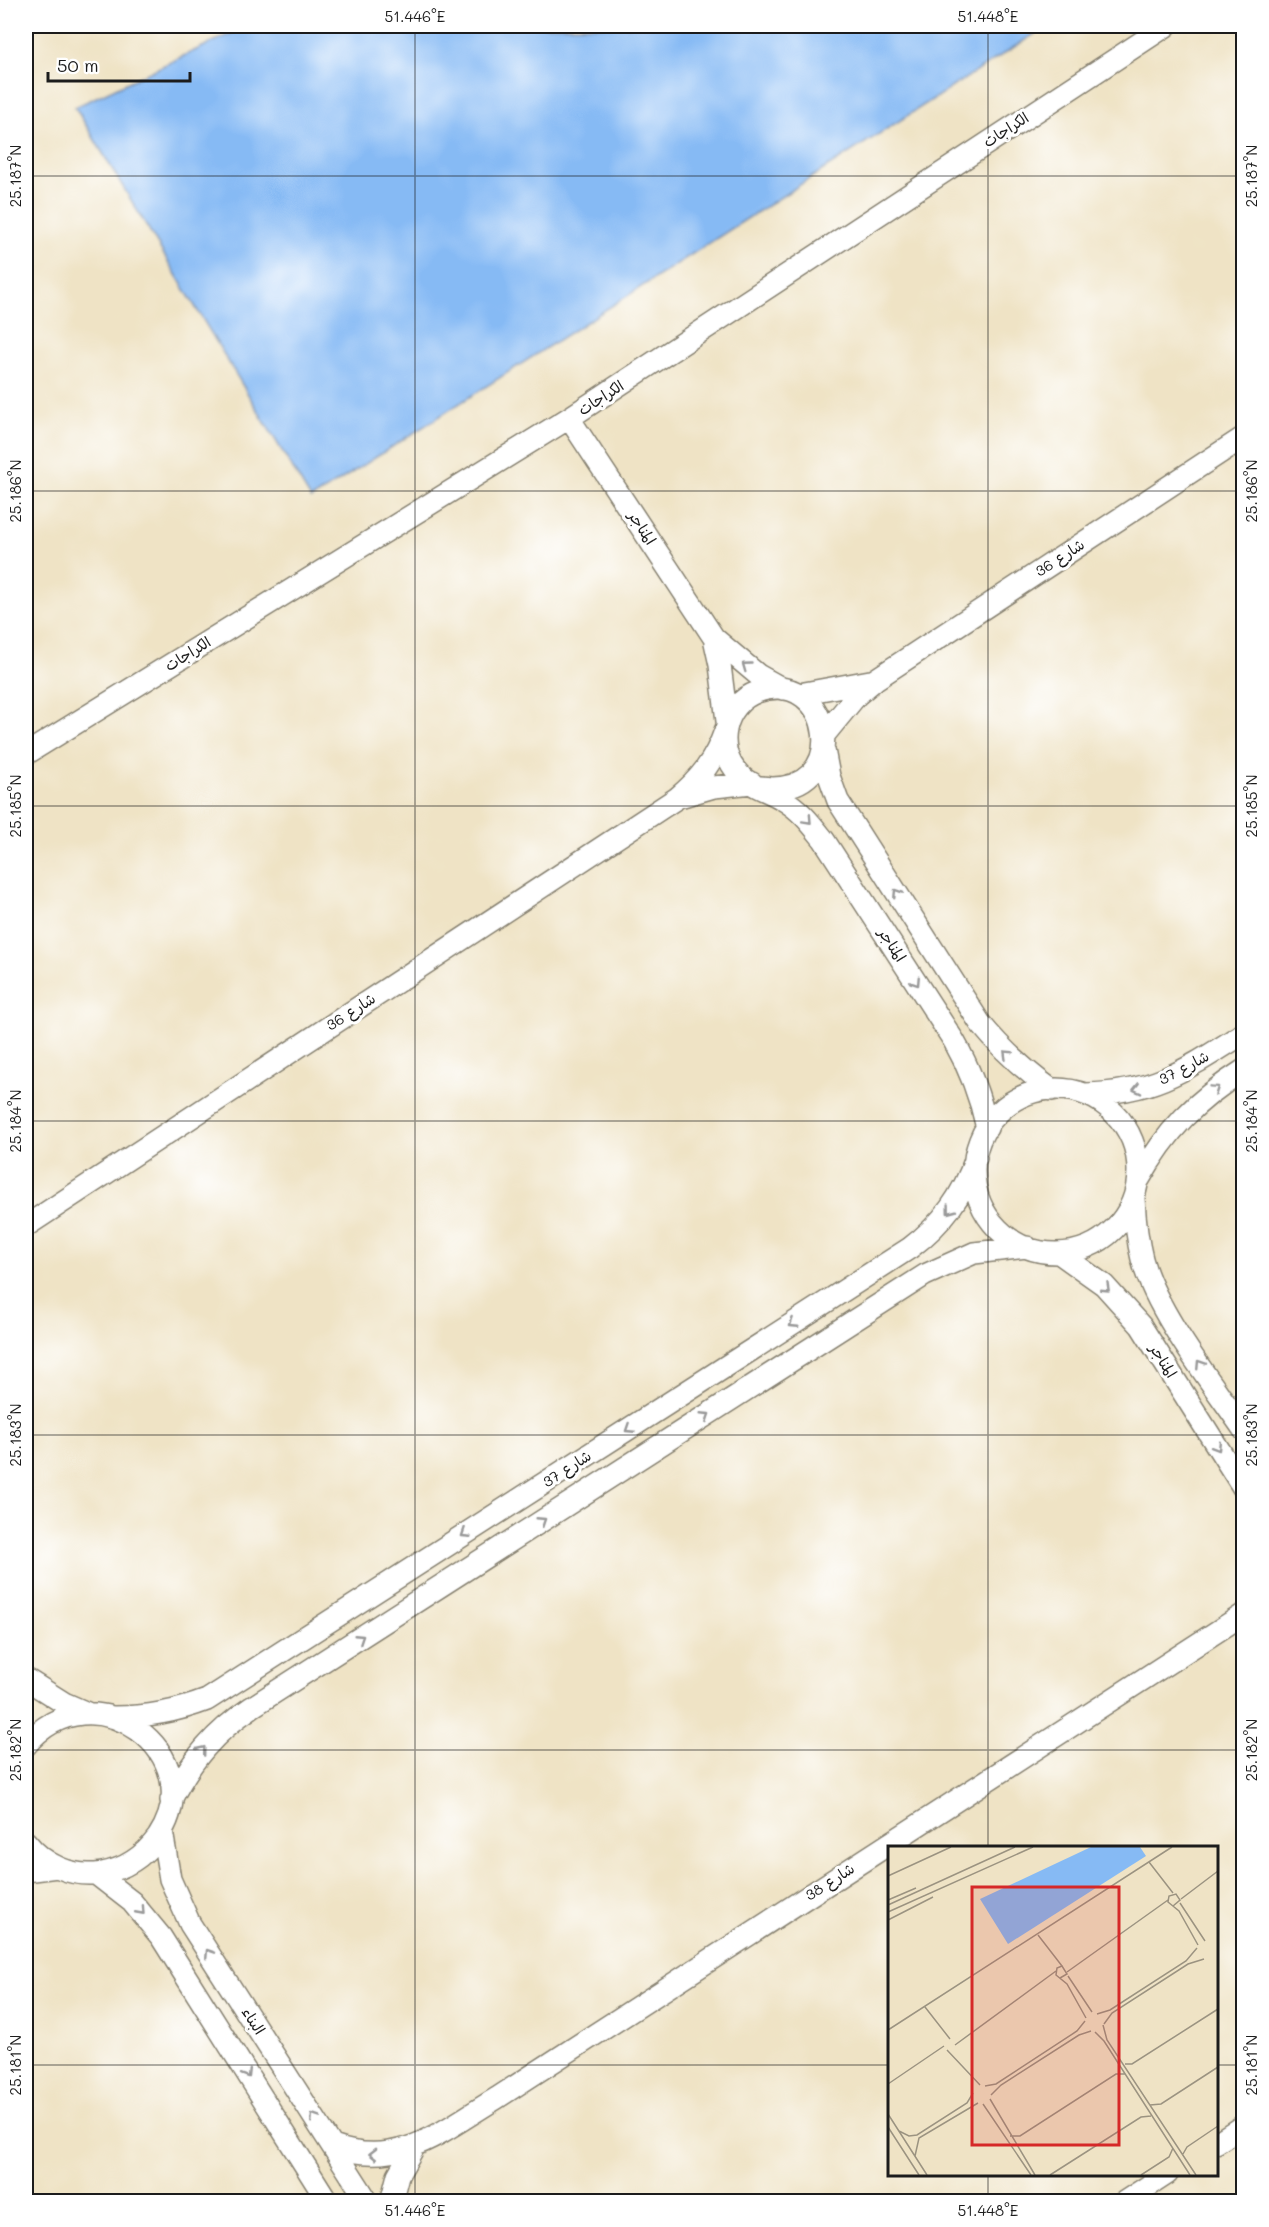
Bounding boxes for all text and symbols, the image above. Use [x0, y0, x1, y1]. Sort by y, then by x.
text: 51.446°E [385, 6, 446, 26]
text: 51.448°E [958, 6, 1019, 26]
scale bar [48, 45, 190, 83]
text: 50 m [57, 53, 99, 77]
street label: الكراجات [979, 107, 1032, 151]
text: 25.187°N [5, 145, 25, 207]
text: 25.187°N [1241, 145, 1261, 207]
street label: الكراجات [574, 375, 627, 419]
text: 25.186°N [5, 459, 25, 523]
text: 25.186°N [1241, 459, 1261, 523]
street label: المناجر [624, 506, 661, 548]
street label: شارع 36 [1031, 534, 1089, 581]
street label: الكراجات [161, 631, 214, 675]
one-way arrow [742, 662, 753, 673]
text: 25.185°N [5, 775, 25, 837]
text: 25.185°N [1241, 775, 1261, 837]
one-way arrow [801, 814, 812, 824]
one-way arrow [892, 889, 904, 899]
street label: المناجر [874, 923, 911, 965]
one-way arrow [909, 976, 921, 986]
street label: شارع 36 [322, 988, 380, 1035]
street label: شارع 37 [1155, 1046, 1213, 1090]
one-way arrow [1003, 1050, 1014, 1061]
one-way arrow [1132, 1081, 1142, 1094]
one-way arrow [1208, 1085, 1219, 1096]
text: 25.184°N [5, 1090, 25, 1152]
text: 25.184°N [1241, 1090, 1261, 1152]
one-way arrow [946, 1203, 957, 1214]
one-way arrow [1099, 1280, 1110, 1291]
one-way arrow [789, 1316, 799, 1328]
street label: المناجر [1145, 1339, 1182, 1381]
one-way arrow [1195, 1360, 1207, 1370]
text: 25.183°N [5, 1404, 25, 1466]
text: 25.183°N [1241, 1404, 1261, 1466]
one-way arrow [699, 1412, 710, 1423]
one-way arrow [625, 1422, 636, 1433]
one-way arrow [1210, 1440, 1221, 1451]
street label: شارع 37 [538, 1445, 595, 1492]
one-way arrow [535, 1518, 546, 1529]
one-way arrow [461, 1527, 471, 1539]
one-way arrow [353, 1634, 364, 1645]
text: 25.182°N [5, 1719, 25, 1781]
text: 25.182°N [1241, 1719, 1261, 1781]
one-way arrow [194, 1746, 205, 1757]
inset map [888, 1846, 1218, 2176]
street label: شارع 38 [801, 1858, 859, 1905]
one-way arrow [134, 1904, 145, 1915]
one-way arrow [204, 1949, 216, 1959]
street label: البناء [238, 2003, 270, 2038]
text: 25.181°N [5, 2035, 25, 2095]
text: 25.181°N [1241, 2035, 1261, 2095]
one-way arrow [240, 2068, 252, 2078]
one-way arrow [310, 2113, 321, 2124]
one-way arrow [369, 2148, 378, 2160]
text: 51.446°E [385, 2200, 446, 2220]
text: 51.448°E [958, 2200, 1019, 2220]

